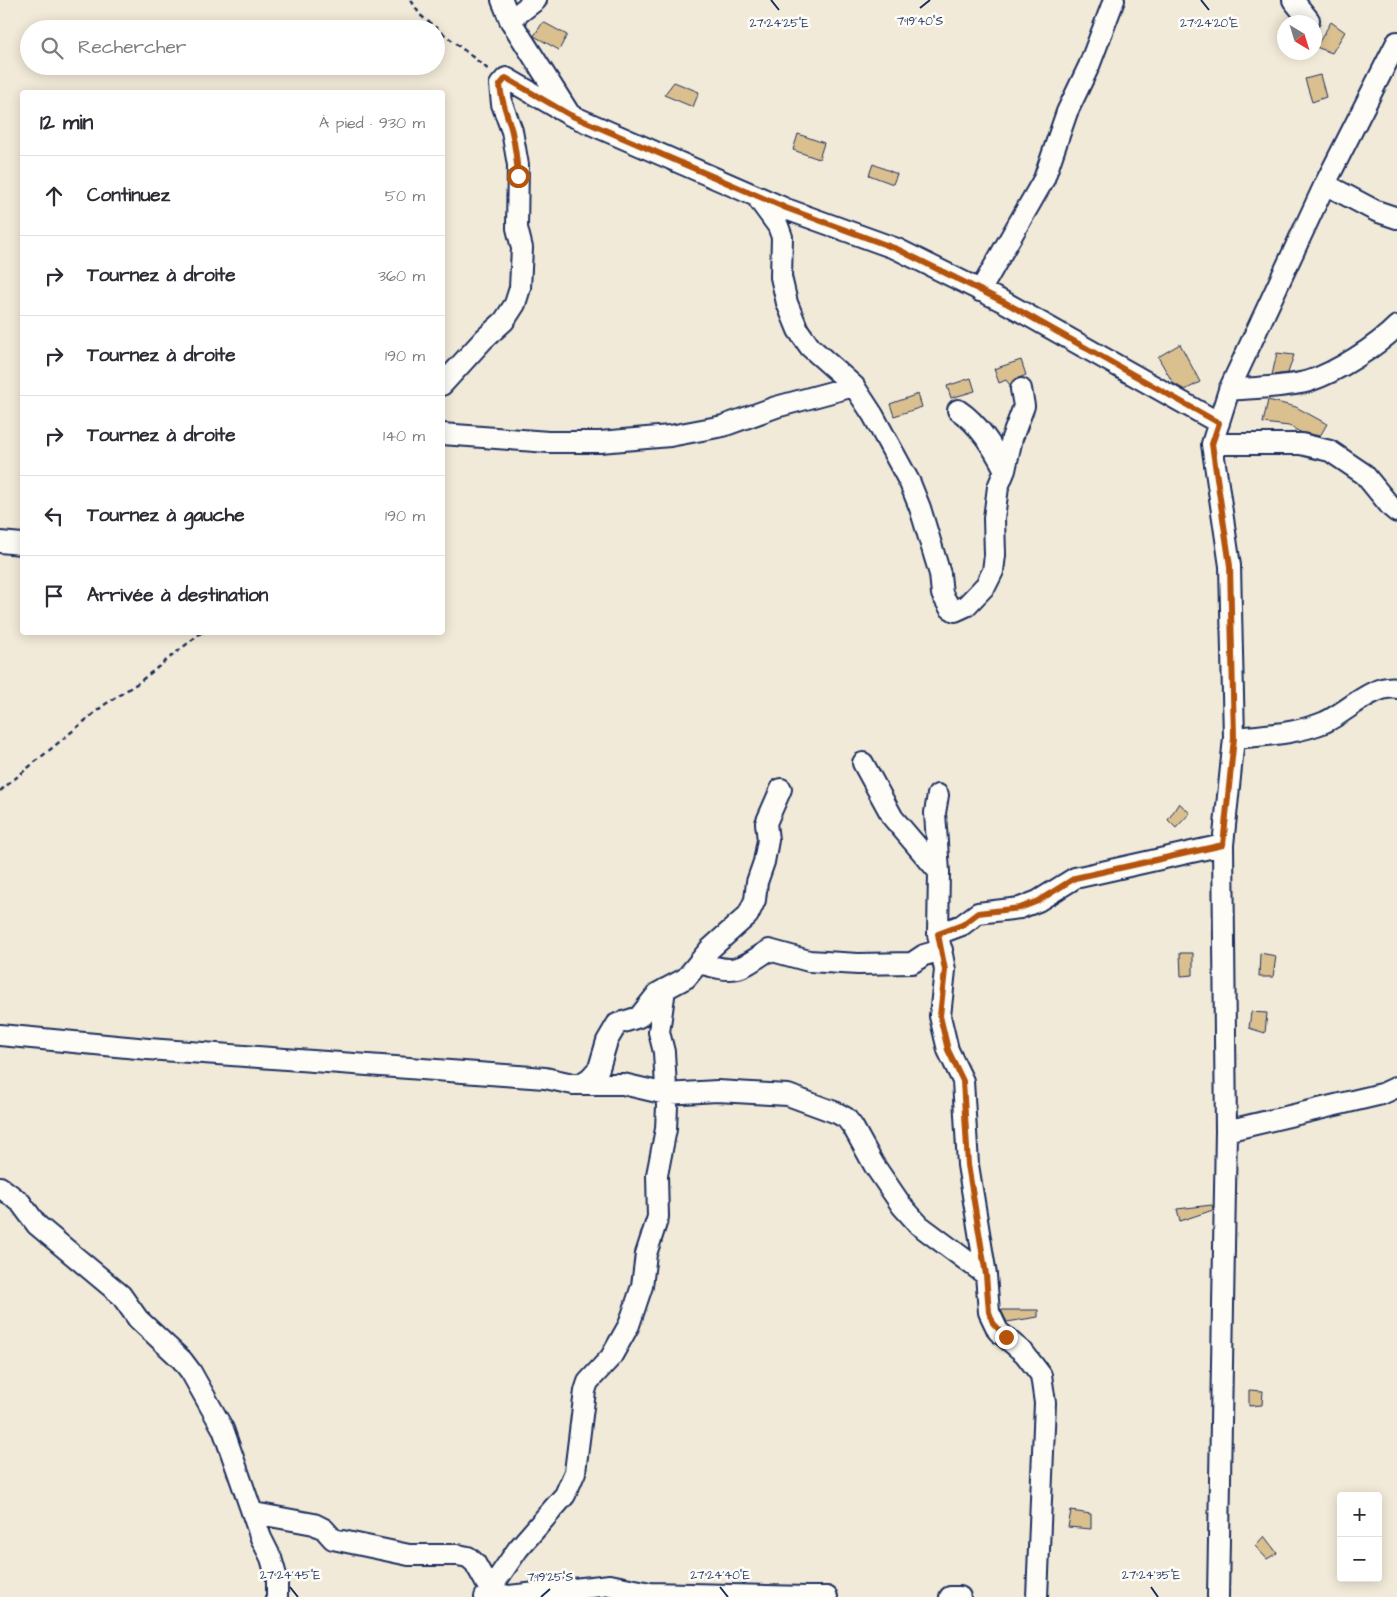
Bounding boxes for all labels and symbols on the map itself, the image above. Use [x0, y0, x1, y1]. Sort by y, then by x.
text: 7°19'40"S [897, 13, 944, 30]
text: 27°24'25"E [749, 15, 809, 32]
text: 27°24'20"E [1180, 15, 1238, 32]
north arrow [1277, 15, 1322, 60]
route start [507, 165, 530, 188]
route end [995, 1326, 1018, 1349]
text: 27°24'45"E [260, 1567, 320, 1584]
text: 27°24'40"E [690, 1567, 750, 1584]
text: 27°24'35"E [1122, 1567, 1180, 1584]
text: 7°19'25"S [527, 1569, 573, 1586]

